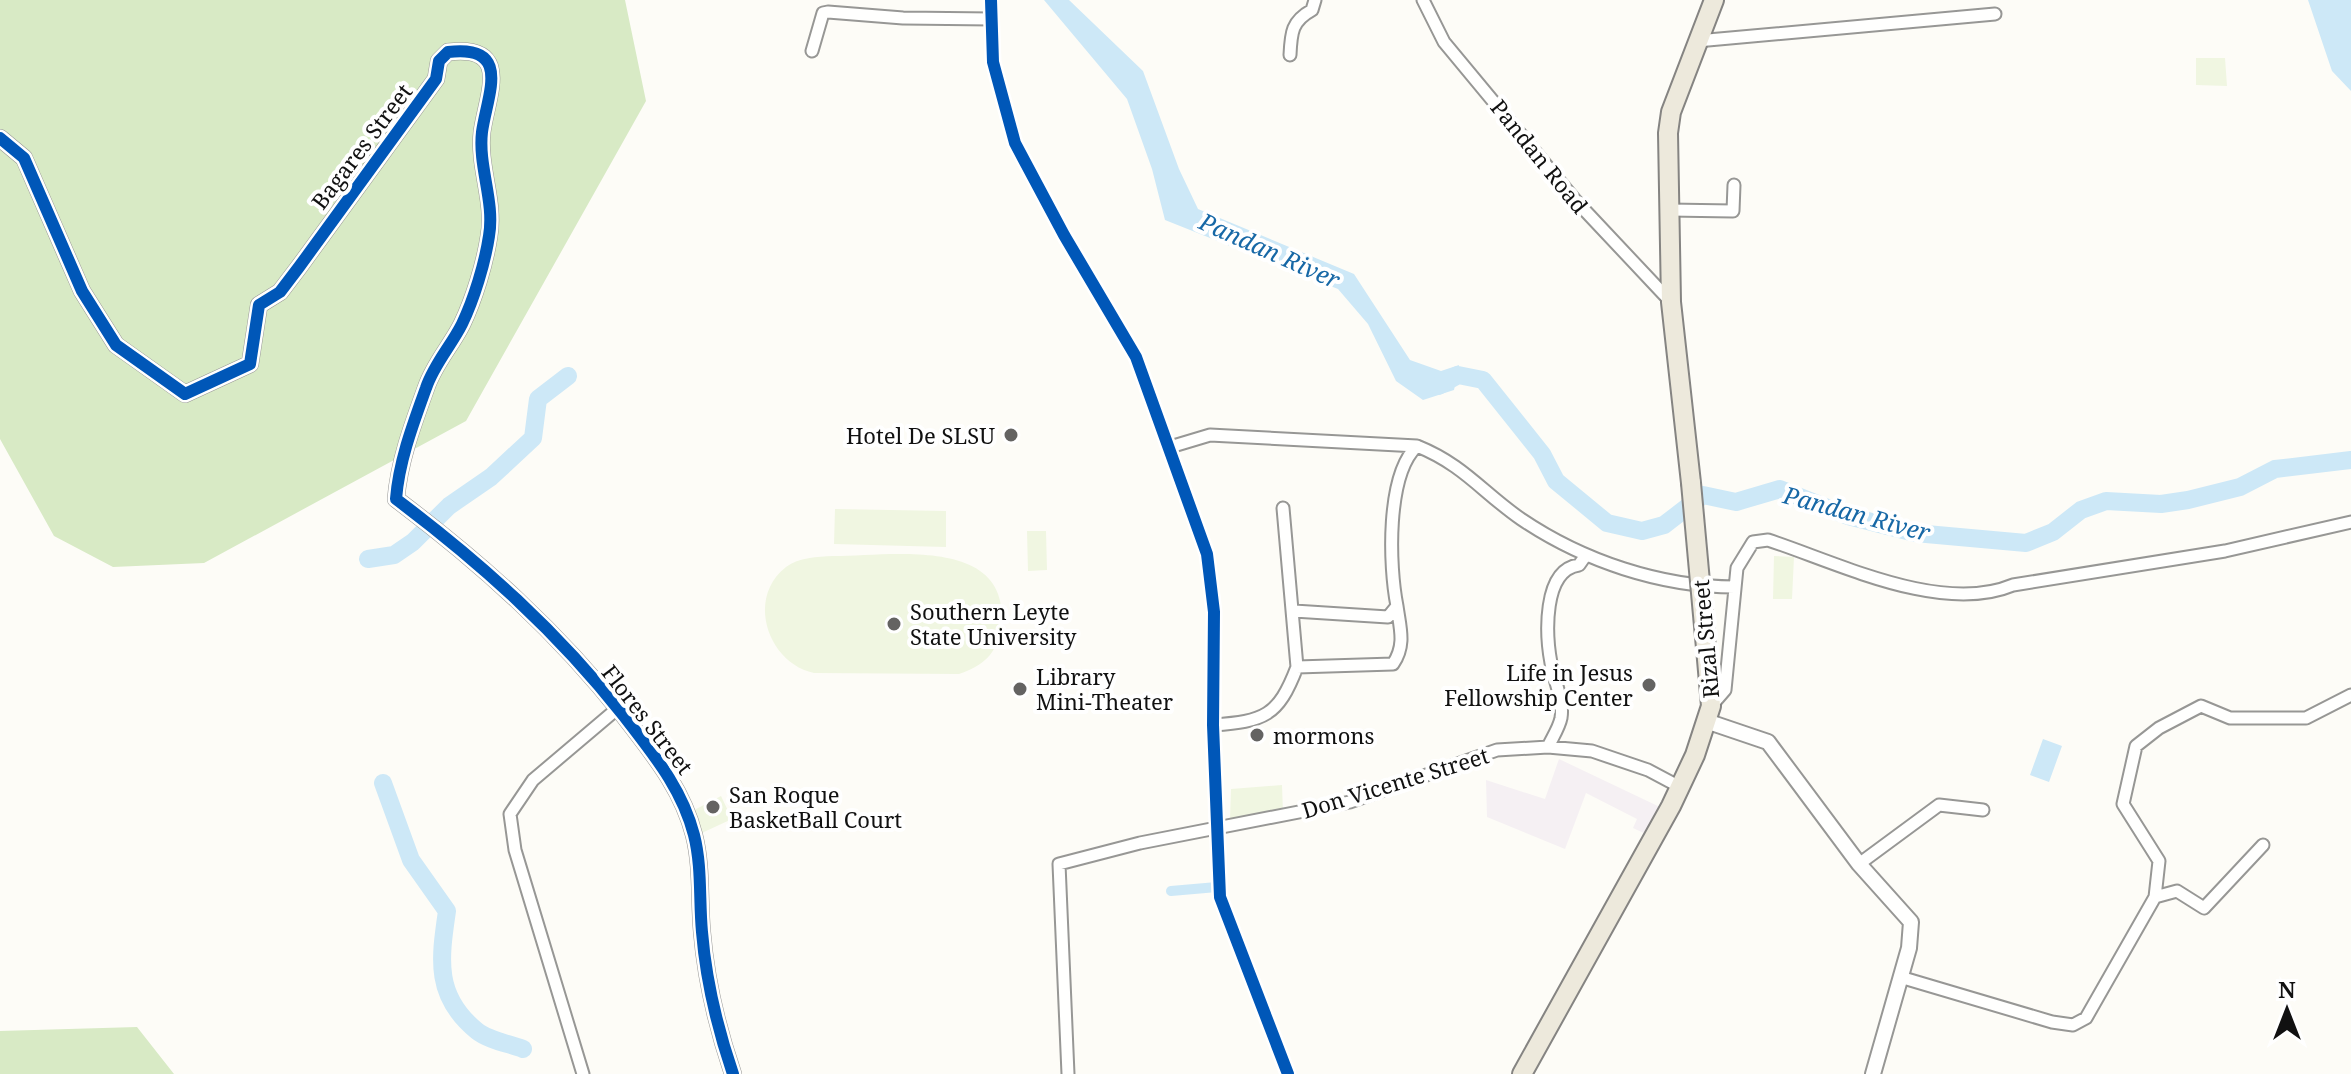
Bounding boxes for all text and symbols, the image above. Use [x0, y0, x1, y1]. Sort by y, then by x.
street label: Bagares Street [304, 77, 418, 215]
street label: Pandan Road [1485, 93, 1596, 220]
water label: Pandan River [1194, 204, 1346, 296]
place label: Hotel De SLSU [846, 420, 995, 450]
marker: Hotel De SLSU [1002, 426, 1020, 444]
water label: Pandan River [1779, 477, 1935, 549]
street label: Rizal Street [1685, 578, 1725, 700]
place label: Southern Leyte State University [910, 596, 1077, 651]
marker: Southern Leyte State University [885, 615, 903, 633]
place label: Life in Jesus Fellowship Center [1444, 657, 1634, 712]
street label: Flores Street [596, 658, 700, 780]
place label: Library Mini-Theater [1036, 661, 1174, 716]
marker: Life in Jesus Fellowship Center [1640, 676, 1658, 694]
marker: Library Mini-Theater [1011, 680, 1029, 698]
place label: mormons [1273, 720, 1374, 750]
marker: mormons [1248, 726, 1266, 744]
street label: Don Vicente Street [1298, 739, 1492, 825]
place label: San Roque BasketBall Court [729, 779, 902, 834]
marker: San Roque BasketBall Court [704, 798, 722, 816]
north arrow [2247, 970, 2327, 1050]
text: N [2278, 974, 2296, 1004]

